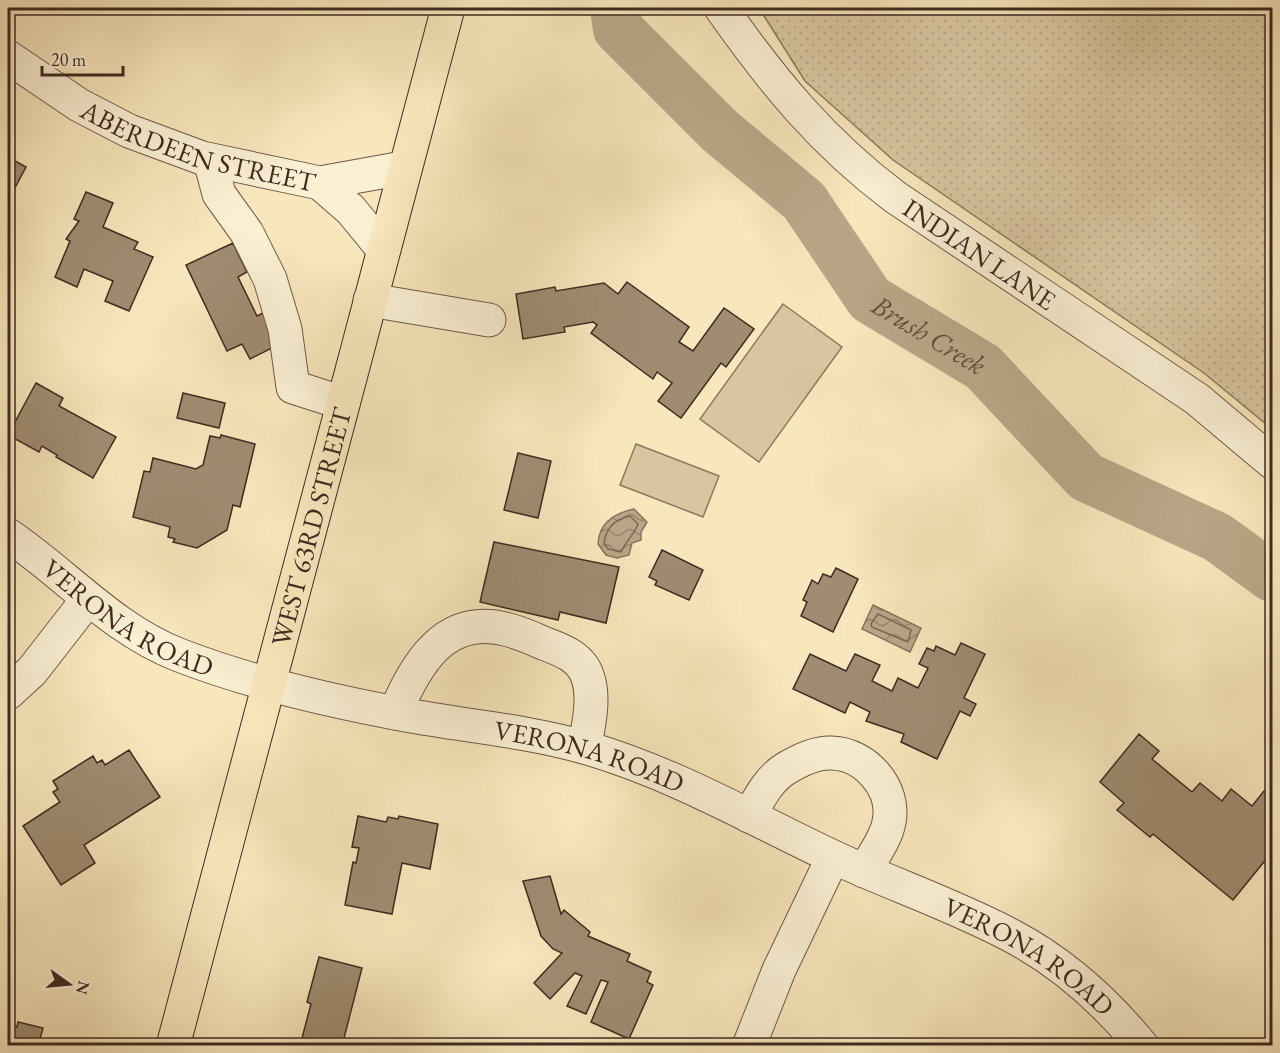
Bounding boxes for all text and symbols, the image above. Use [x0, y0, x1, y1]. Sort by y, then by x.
scale bar [42, 39, 123, 77]
text: 20 m [51, 48, 86, 71]
street label: ABERDEEN STREET [74, 91, 320, 199]
street label: INDIAN LANE [897, 190, 1063, 317]
water label: Brush Creek [865, 286, 993, 383]
street label: WEST 63RD STREET [262, 403, 359, 650]
street label: VERONA ROAD [36, 551, 218, 684]
street label: VERONA ROAD [492, 712, 690, 800]
street label: VERONA ROAD [939, 889, 1122, 1023]
north arrow [39, 954, 99, 1014]
text: N [71, 979, 95, 997]

